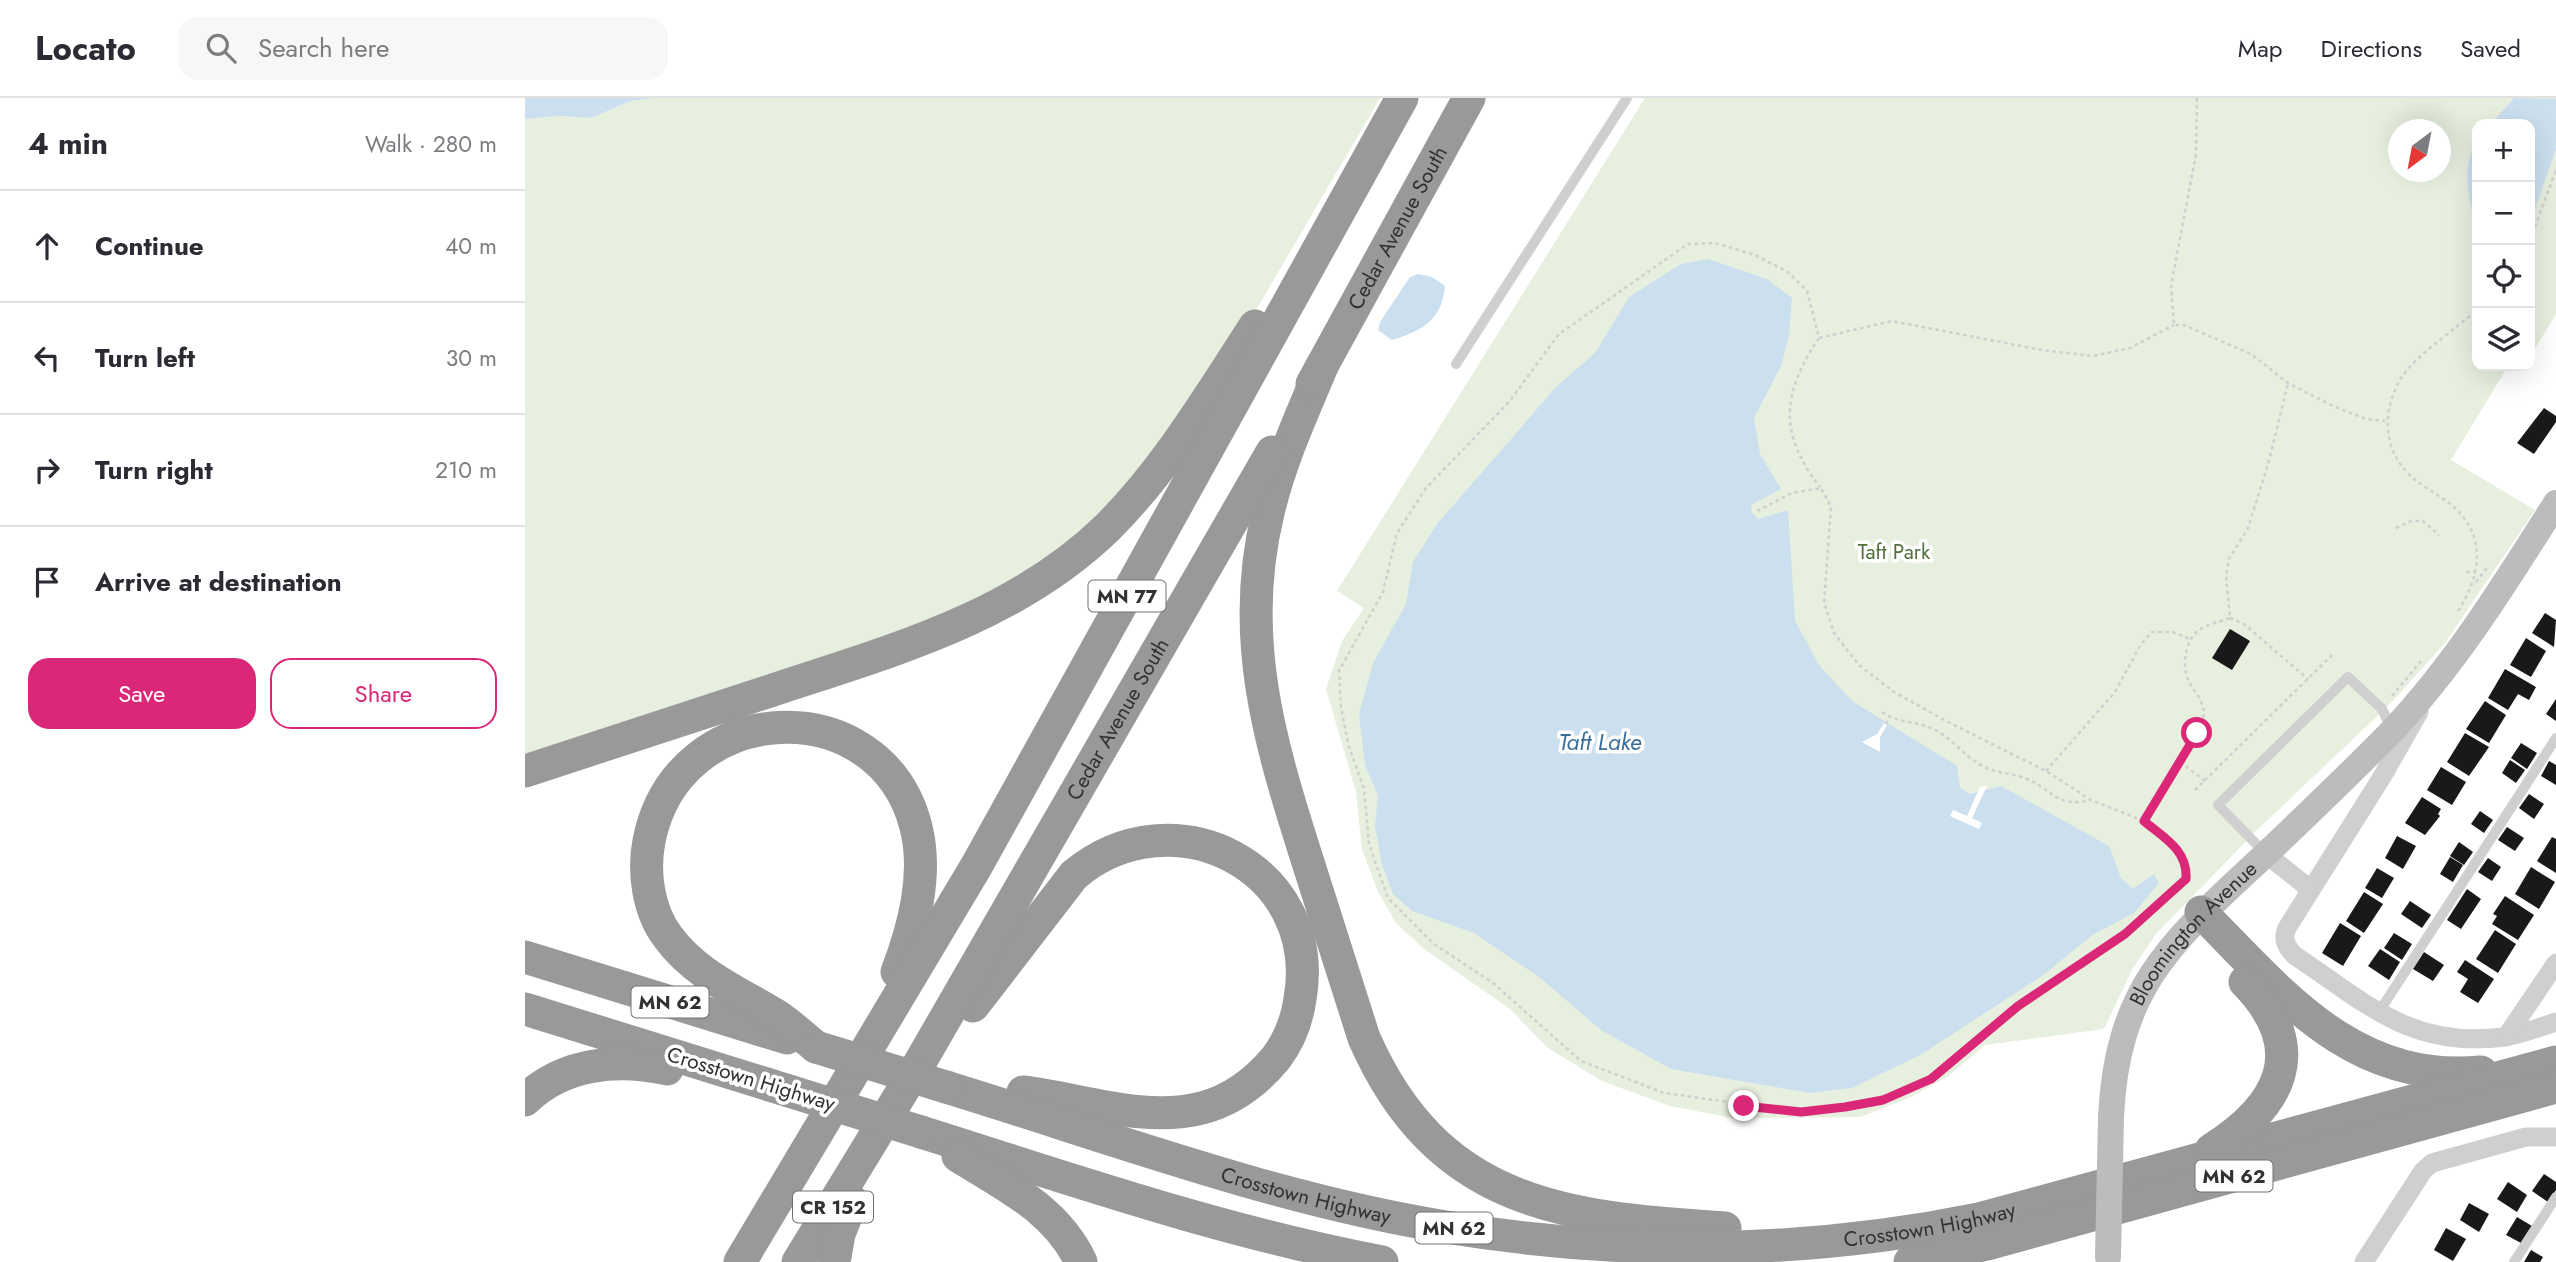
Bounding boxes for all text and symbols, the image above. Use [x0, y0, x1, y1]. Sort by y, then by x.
search box [178, 17, 668, 80]
text: Locato [35, 25, 136, 72]
icon: search [202, 29, 240, 67]
text: Search here [258, 29, 389, 67]
text: Map [2238, 31, 2283, 66]
text: Directions [2321, 31, 2422, 66]
text: Saved [2460, 31, 2521, 66]
north arrow [2388, 119, 2451, 182]
map controls [2472, 119, 2535, 371]
button: + [2472, 119, 2535, 182]
text: 4 min [28, 122, 108, 165]
text: Walk · 280 m [365, 127, 497, 161]
street label: Cedar Avenue South [1341, 141, 1455, 315]
button: − [2472, 182, 2535, 245]
icon: ahead [28, 227, 66, 265]
text: Continue [95, 227, 204, 265]
text: 40 m [445, 229, 497, 263]
button: locate [2472, 245, 2535, 308]
button: layers [2472, 308, 2535, 371]
icon: left [28, 339, 66, 377]
text: Turn left [95, 339, 195, 377]
text: 30 m [446, 341, 497, 375]
icon: right [28, 451, 66, 489]
text: Turn right [95, 451, 213, 489]
text: 210 m [435, 453, 497, 487]
park label: Taft Park [1858, 537, 1931, 567]
icon: arrive [28, 563, 66, 601]
text: Arrive at destination [95, 563, 342, 601]
road number: MN 77 [1089, 580, 1165, 611]
street label: Cedar Avenue South [1059, 633, 1176, 806]
button: Save [28, 658, 256, 729]
button: Share [270, 658, 497, 729]
route start [2181, 717, 2212, 748]
water label: Taft Lake [1558, 725, 1642, 759]
street label: Bloomington Avenue [2122, 854, 2264, 1011]
road number: MN 62 [631, 986, 709, 1018]
street label: Crosstown Highway [663, 1039, 839, 1119]
route end [1728, 1090, 1759, 1121]
street label: Crosstown Highway [1217, 1159, 1394, 1232]
road number: MN 62 [2195, 1160, 2273, 1192]
road number: CR 152 [793, 1191, 873, 1222]
street label: Crosstown Highway [1842, 1194, 2020, 1255]
road number: MN 62 [1415, 1212, 1493, 1244]

